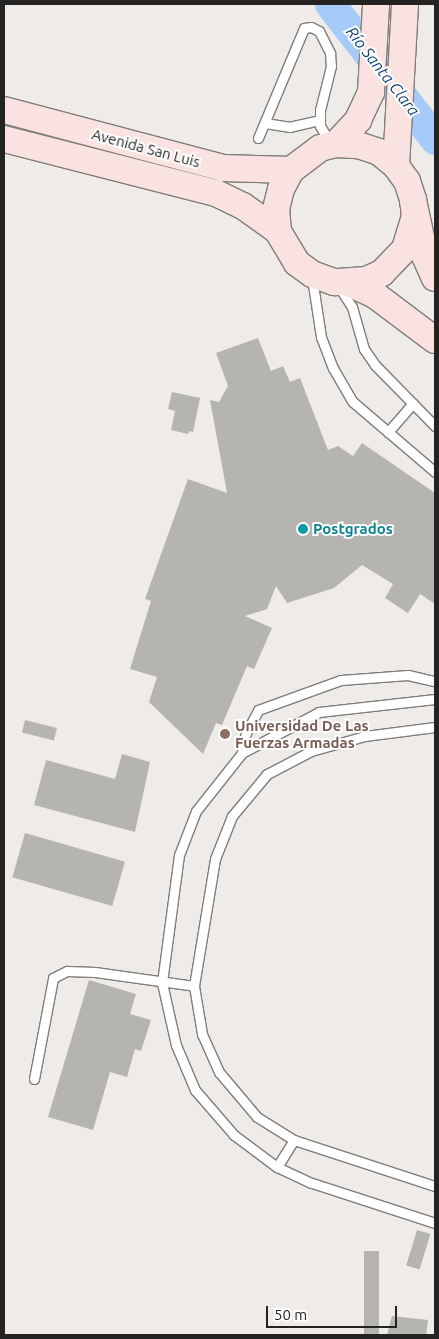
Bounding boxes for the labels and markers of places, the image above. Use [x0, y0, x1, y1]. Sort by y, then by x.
place label: Postgrados [313, 520, 393, 538]
marker: Postgrados [297, 523, 309, 535]
place label: Universidad De Las Fuerzas Armadas [235, 716, 369, 751]
marker: Universidad De Las Fuerzas Armadas [219, 728, 231, 740]

